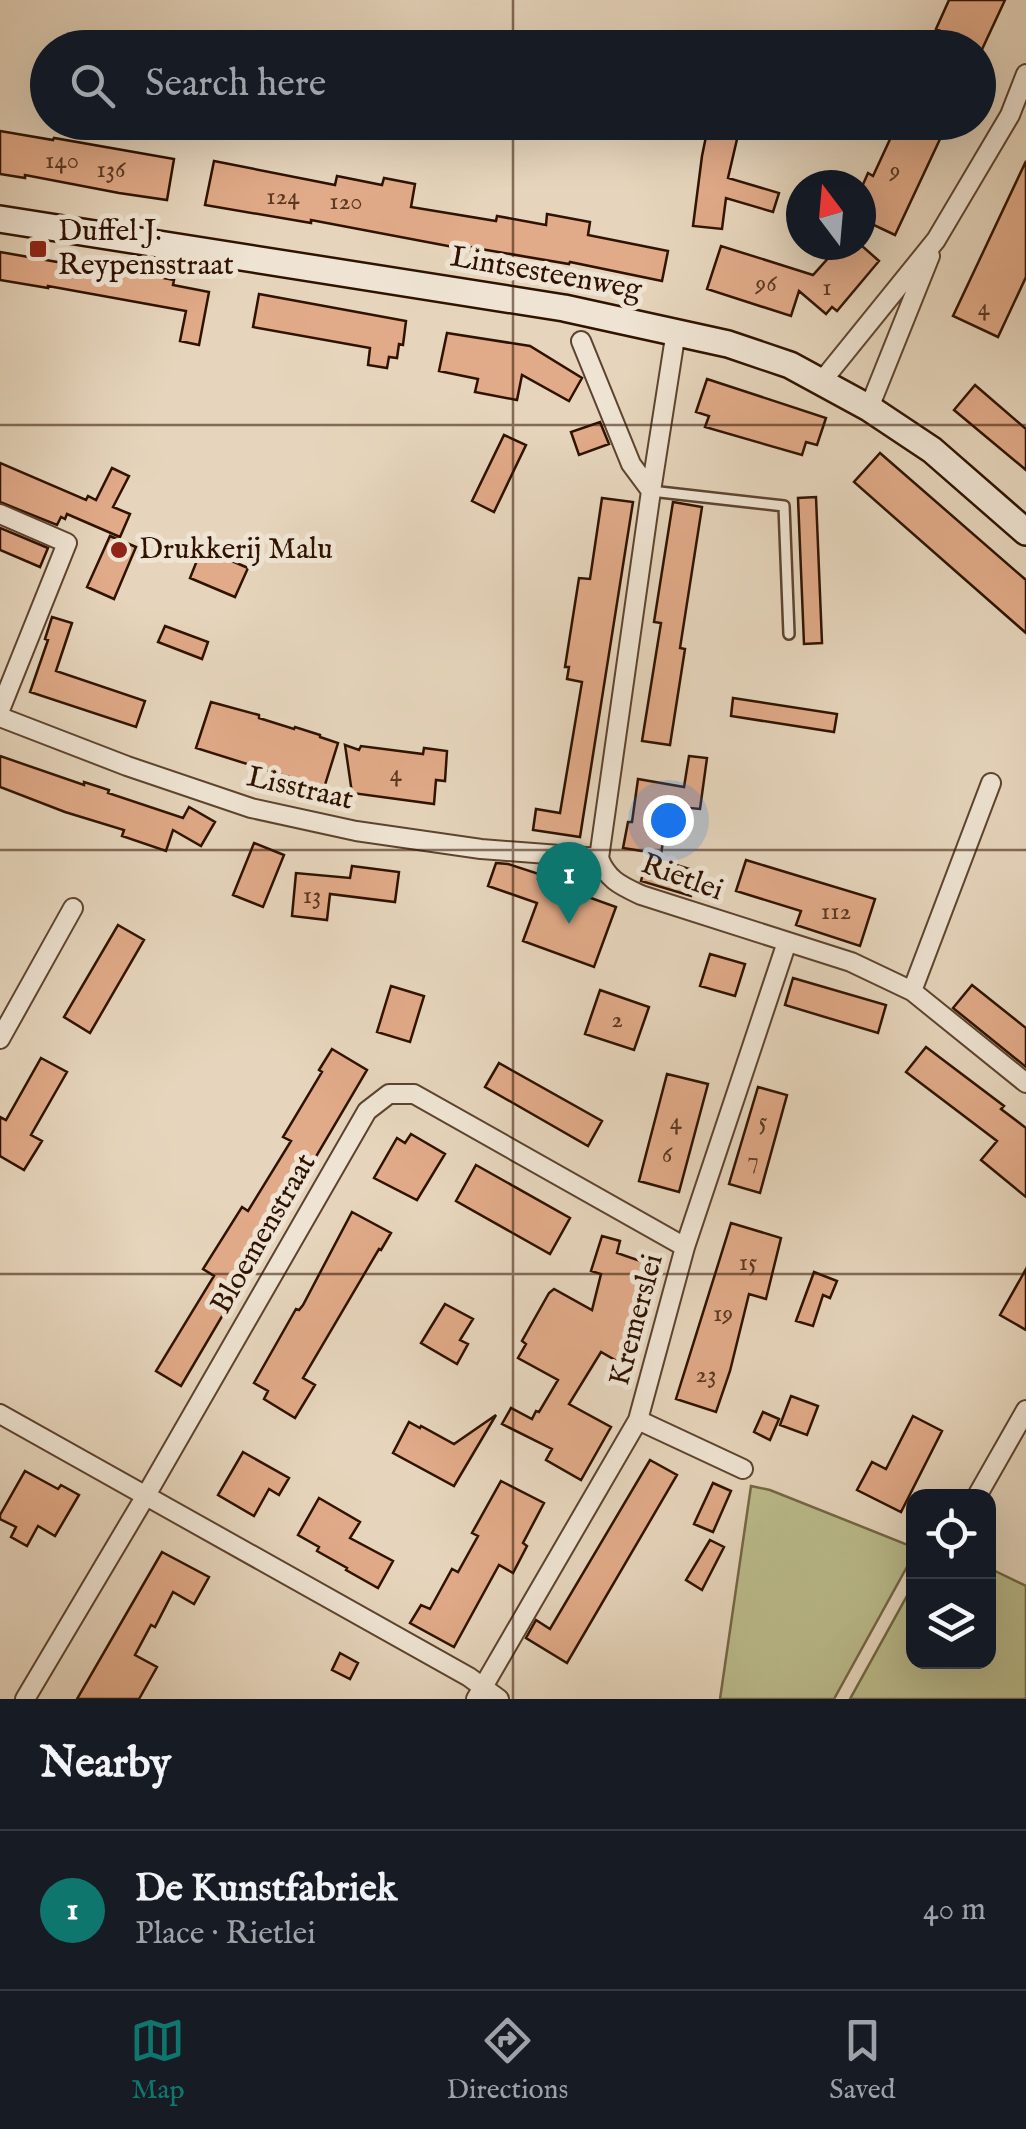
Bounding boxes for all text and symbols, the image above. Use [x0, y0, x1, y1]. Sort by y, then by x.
search box [30, 30, 996, 140]
icon: search [65, 58, 120, 113]
text: Search here [145, 61, 326, 109]
house number: 140 [45, 145, 79, 177]
house number: 136 [96, 154, 126, 186]
house number: 9 [889, 155, 900, 187]
north arrow [786, 170, 876, 260]
house number: 124 [266, 181, 300, 213]
house number: 120 [329, 186, 363, 218]
place label: Duffel J. Reypensstraat [58, 213, 234, 285]
marker: Duffel J. Reypensstraat [27, 238, 49, 260]
street label: Lintsesteenweg [447, 238, 645, 310]
house number: 96 [754, 268, 777, 300]
house number: 1 [822, 272, 832, 304]
house number: 4 [978, 292, 991, 324]
place label: Drukkerij Malu [139, 531, 333, 569]
marker: Drukkerij Malu [108, 539, 130, 561]
street label: Lisstraat [243, 758, 357, 820]
house number: 4 [390, 758, 403, 790]
your location [643, 795, 694, 846]
pin: 1 [536, 842, 602, 924]
street label: Rietlei [636, 846, 728, 910]
house number: 13 [303, 880, 321, 912]
house number: 112 [821, 896, 851, 928]
house number: 2 [611, 1004, 623, 1036]
house number: 4 [670, 1106, 683, 1138]
house number: 5 [758, 1106, 768, 1138]
house number: 6 [662, 1139, 673, 1171]
house number: 7 [747, 1145, 759, 1177]
street label: Bloemenstraat [203, 1147, 325, 1321]
house number: 15 [739, 1247, 757, 1279]
street label: Kremerslei [601, 1250, 673, 1390]
house number: 19 [713, 1298, 733, 1330]
house number: 23 [695, 1359, 717, 1391]
map controls [906, 1489, 996, 1669]
button: locate [906, 1489, 996, 1579]
button: layers [906, 1579, 996, 1669]
text: Nearby [40, 1738, 171, 1791]
text: De Kunstfabriek [135, 1866, 397, 1914]
text: 1 [67, 1890, 78, 1931]
text: 40 m [923, 1890, 986, 1931]
text: Place · Rietlei [135, 1914, 316, 1955]
tab: Map [130, 2013, 185, 2108]
tab: Directions [446, 2013, 568, 2108]
tab: Saved [829, 2013, 896, 2108]

